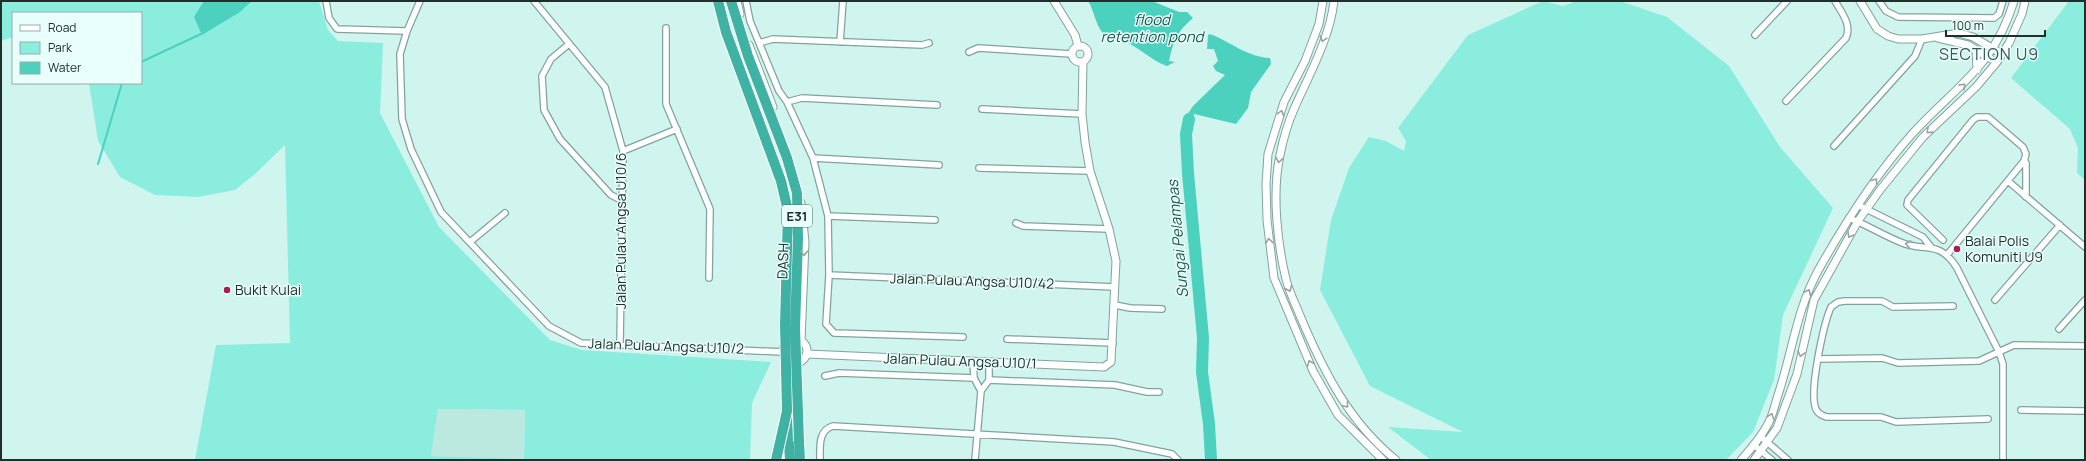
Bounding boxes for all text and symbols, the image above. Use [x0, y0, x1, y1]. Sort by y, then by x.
water label: flood retention pond [1101, 9, 1206, 47]
legend [12, 12, 142, 84]
scale bar [1946, 12, 2045, 38]
text: 100 m [1952, 17, 1984, 34]
text: Road [48, 19, 76, 36]
one-way arrow [1320, 35, 1328, 42]
text: Park [48, 39, 73, 56]
district label: SECTION U9 [1939, 43, 2039, 65]
text: Water [48, 59, 82, 76]
one-way arrow [1958, 83, 1966, 90]
one-way arrow [1276, 110, 1285, 117]
one-way arrow [1926, 127, 1934, 134]
street label: Jalan Pulau Angsa U10/6 [611, 153, 630, 309]
one-way arrow [1275, 157, 1284, 163]
water label: Sungai Pelampas [1162, 178, 1193, 299]
one-way arrow [1870, 178, 1878, 185]
road number: E31 [782, 205, 812, 227]
one-way arrow [1848, 231, 1855, 238]
place label: Balai Polis Komuniti U9 [1965, 231, 2043, 266]
one-way arrow [1265, 238, 1274, 244]
one-way arrow [1905, 240, 1911, 249]
street label: DASH [772, 243, 793, 279]
marker: Balai Polis Komuniti U9 [1952, 244, 1962, 254]
one-way arrow [800, 250, 809, 256]
street label: Jalan Pulau Angsa U10/42 [890, 268, 1054, 293]
place label: Bukit Kulai [235, 280, 301, 299]
marker: Bukit Kulai [222, 285, 232, 295]
one-way arrow [1285, 285, 1293, 292]
one-way arrow [1803, 289, 1811, 296]
street label: Jalan Pulau Angsa U10/2 [588, 333, 744, 358]
street label: Jalan Pulau Angsa U10/1 [883, 348, 1037, 373]
one-way arrow [1798, 350, 1806, 357]
one-way arrow [1307, 360, 1315, 368]
one-way arrow [1341, 401, 1348, 408]
one-way arrow [1766, 413, 1775, 420]

